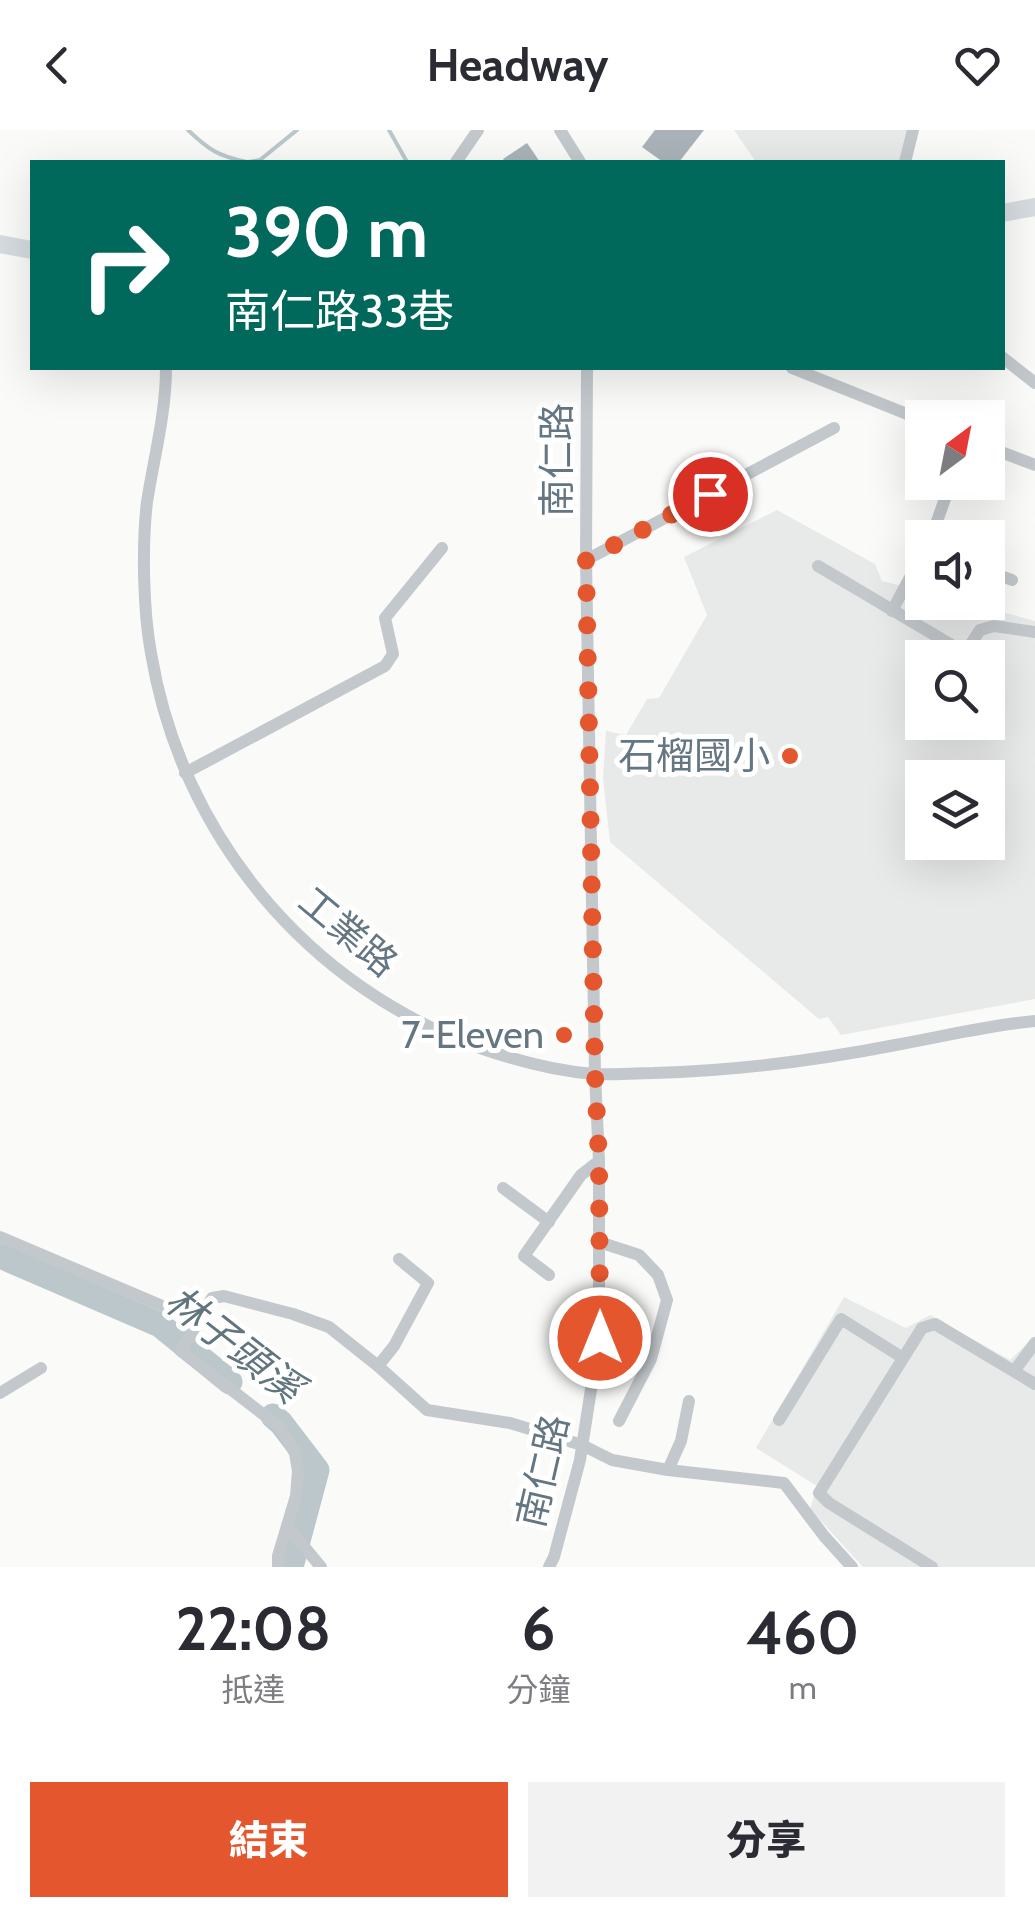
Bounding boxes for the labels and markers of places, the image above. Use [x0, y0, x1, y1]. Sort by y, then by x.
pin [668, 452, 753, 537]
place label: 石榴國小 [618, 732, 770, 779]
marker: 石榴國小 [779, 745, 801, 767]
place label: 7-Eleven [401, 1011, 544, 1058]
marker: 7-Eleven [553, 1024, 575, 1046]

